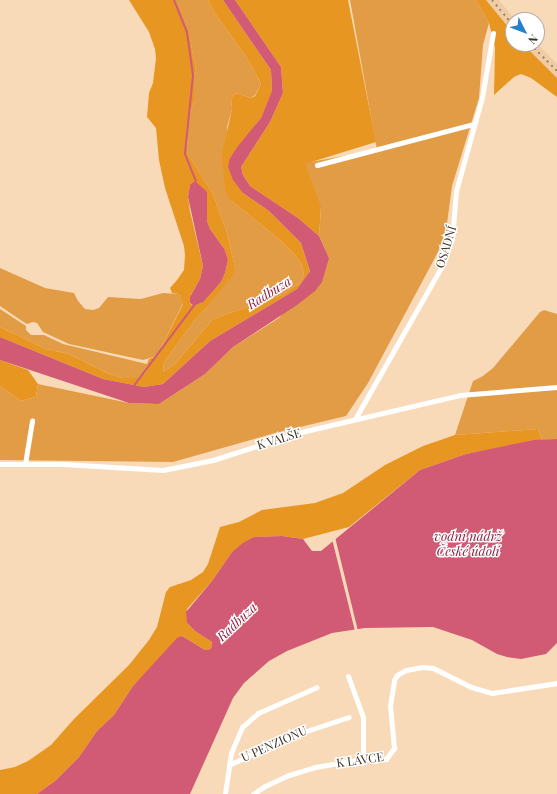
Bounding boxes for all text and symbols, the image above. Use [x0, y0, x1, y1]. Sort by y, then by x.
north arrow [505, 12, 545, 52]
text: N [525, 32, 542, 48]
street label: OSADNÍ [433, 224, 459, 270]
water label: Radbuza [244, 273, 294, 313]
street label: K VALŠE [255, 425, 303, 453]
water label: vodní nádrž České údolí [434, 529, 502, 560]
water label: Radbuza [214, 600, 260, 644]
street label: U PENZIONU [239, 723, 309, 765]
street label: K LÁVCE [335, 750, 385, 770]

